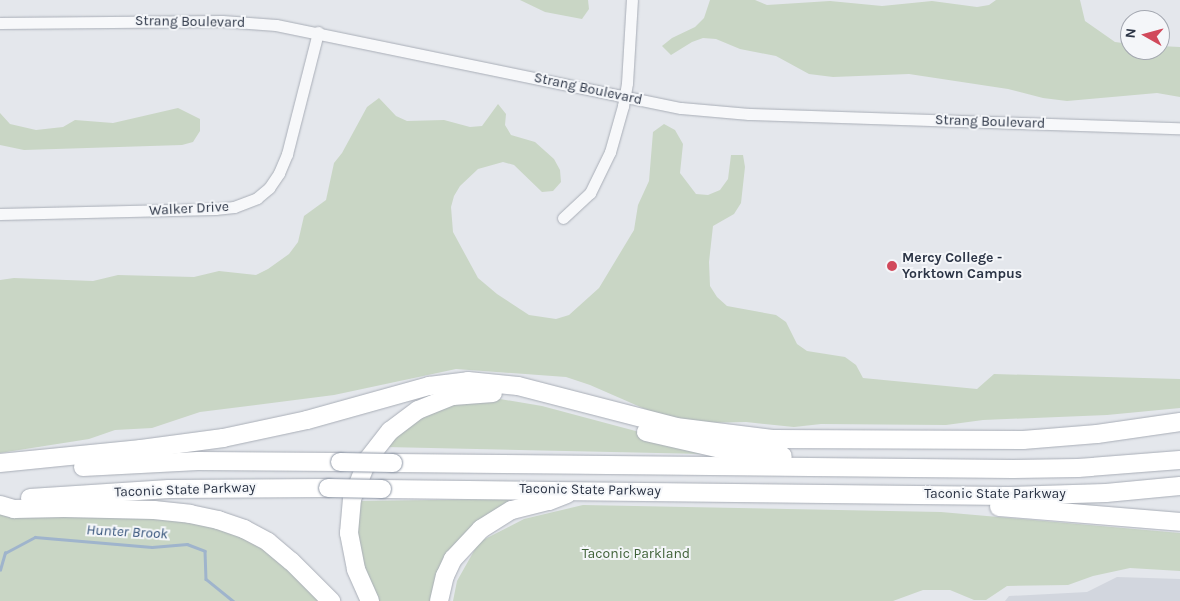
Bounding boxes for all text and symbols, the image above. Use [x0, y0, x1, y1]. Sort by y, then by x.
north arrow [1120, 10, 1170, 60]
street label: Strang Boulevard [135, 13, 245, 31]
text: N [1122, 27, 1140, 39]
street label: Strang Boulevard [532, 69, 644, 109]
street label: Strang Boulevard [935, 112, 1045, 132]
street label: Walker Drive [149, 199, 229, 219]
place label: Mercy College - Yorktown Campus [902, 250, 1022, 282]
marker: Mercy College - Yorktown Campus [886, 260, 898, 272]
street label: Taconic State Parkway [114, 479, 256, 501]
street label: Taconic State Parkway [519, 480, 661, 500]
street label: Taconic State Parkway [924, 486, 1066, 502]
water label: Hunter Brook [86, 521, 168, 543]
park label: Taconic Parkland [582, 546, 690, 562]

